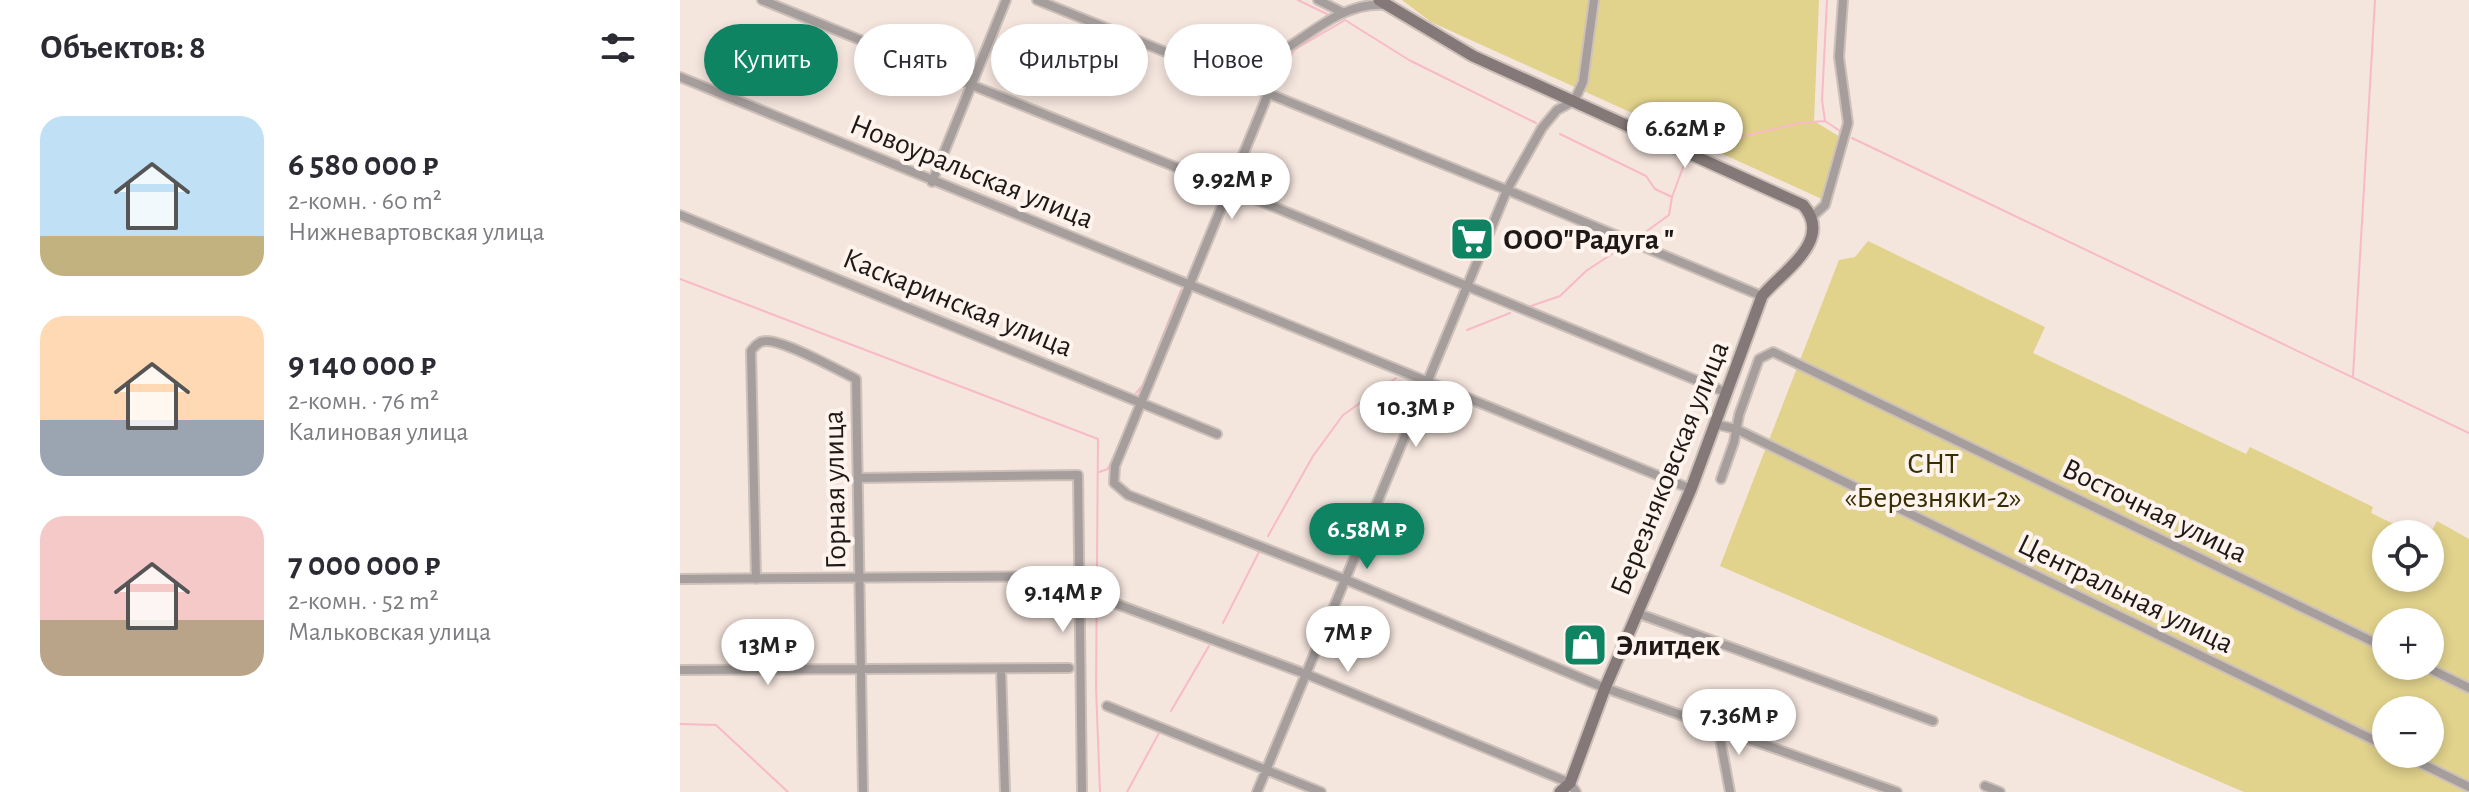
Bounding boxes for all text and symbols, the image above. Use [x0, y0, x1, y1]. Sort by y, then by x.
chip: Купить [704, 24, 838, 96]
chip: Снять [854, 24, 975, 96]
chip: Фильтры [991, 24, 1148, 96]
chip: Новое [1164, 24, 1292, 96]
icon: filters [596, 26, 640, 70]
text: Объектов: 8 [40, 31, 206, 65]
pin: 6.62M ₽ [1611, 102, 1759, 170]
street label: Новоуральская улица [845, 109, 1098, 235]
text: 6.62M ₽ [1645, 115, 1725, 141]
icon: home [104, 148, 200, 244]
text: 6 580 000 ₽ [288, 148, 438, 182]
pin: 9.92M ₽ [1158, 153, 1306, 221]
text: 9.92M ₽ [1192, 166, 1272, 192]
text: 2-комн. · 60 m² [288, 188, 442, 214]
supermarket icon: ООО"Радуга " [1448, 215, 1496, 263]
text: Нижневартовская улица [288, 219, 545, 245]
place label: ООО"Радуга " [1503, 225, 1674, 255]
street label: Каскаринская улица [838, 243, 1077, 363]
street label: Березняковская улица [1605, 337, 1735, 600]
icon: home [104, 348, 200, 444]
text: 9 140 000 ₽ [288, 348, 436, 382]
pin: 10.3M ₽ [1342, 381, 1490, 449]
text: 2-комн. · 76 m² [288, 388, 439, 414]
text: 10.3M ₽ [1378, 394, 1454, 420]
street label: Горная улица [819, 410, 851, 570]
text: Калиновая улица [288, 419, 468, 445]
park label: СНТ «Березняки-2» [1844, 449, 2022, 513]
street label: Восточная улица [2057, 453, 2252, 569]
pin: 6.58M ₽ [1293, 503, 1441, 571]
text: 6.58M ₽ [1327, 516, 1407, 542]
map controls [2372, 520, 2444, 768]
button: locate [2372, 520, 2444, 592]
street label: Центральная улица [2013, 529, 2238, 659]
icon: home [104, 548, 200, 644]
text: 7 000 000 ₽ [288, 548, 440, 582]
pin: 9.14M ₽ [989, 566, 1137, 634]
text: 9.14M ₽ [1024, 579, 1102, 605]
text: 2-комн. · 52 m² [288, 588, 439, 614]
pin: 7M ₽ [1301, 606, 1395, 674]
button: + [2372, 608, 2444, 680]
text: Мальковская улица [288, 619, 491, 645]
pin: 13M ₽ [712, 619, 824, 687]
text: 7M ₽ [1324, 619, 1372, 645]
shop icon: Элитдек [1561, 621, 1609, 669]
place label: Элитдек [1616, 631, 1720, 661]
text: 13M ₽ [739, 632, 797, 658]
pin: 7.36M ₽ [1665, 689, 1813, 757]
button: − [2372, 696, 2444, 768]
text: 7.36M ₽ [1700, 702, 1778, 728]

